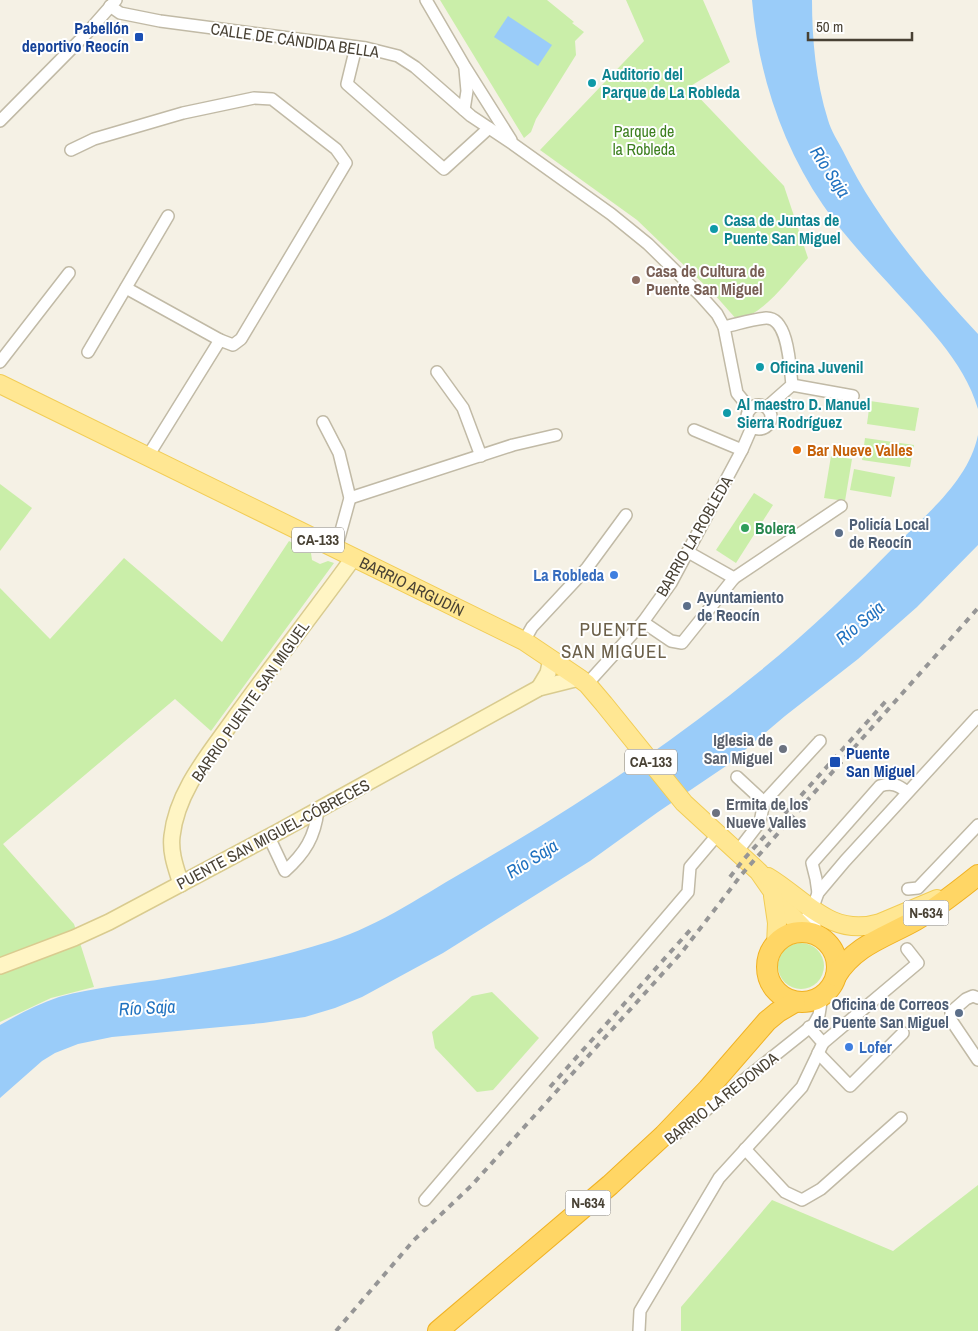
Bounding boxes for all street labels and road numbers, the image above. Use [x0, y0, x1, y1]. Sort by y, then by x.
street label: CALLE DE CÁNDIDA BELLA [209, 17, 381, 63]
street label: BARRIO LA ROBLEDA [651, 472, 738, 600]
road number: CA-133 [292, 528, 344, 552]
street label: BARRIO ARGUDÍN [356, 551, 468, 621]
street label: BARRIO PUENTE SAN MIGUEL [186, 616, 314, 786]
road number: CA-133 [625, 750, 677, 774]
street label: PUENTE SAN MIGUEL-CÓBRECES [173, 774, 374, 894]
road number: N-634 [904, 900, 948, 926]
street label: BARRIO LA REDONDA [660, 1047, 783, 1149]
road number: N-634 [566, 1190, 610, 1216]

